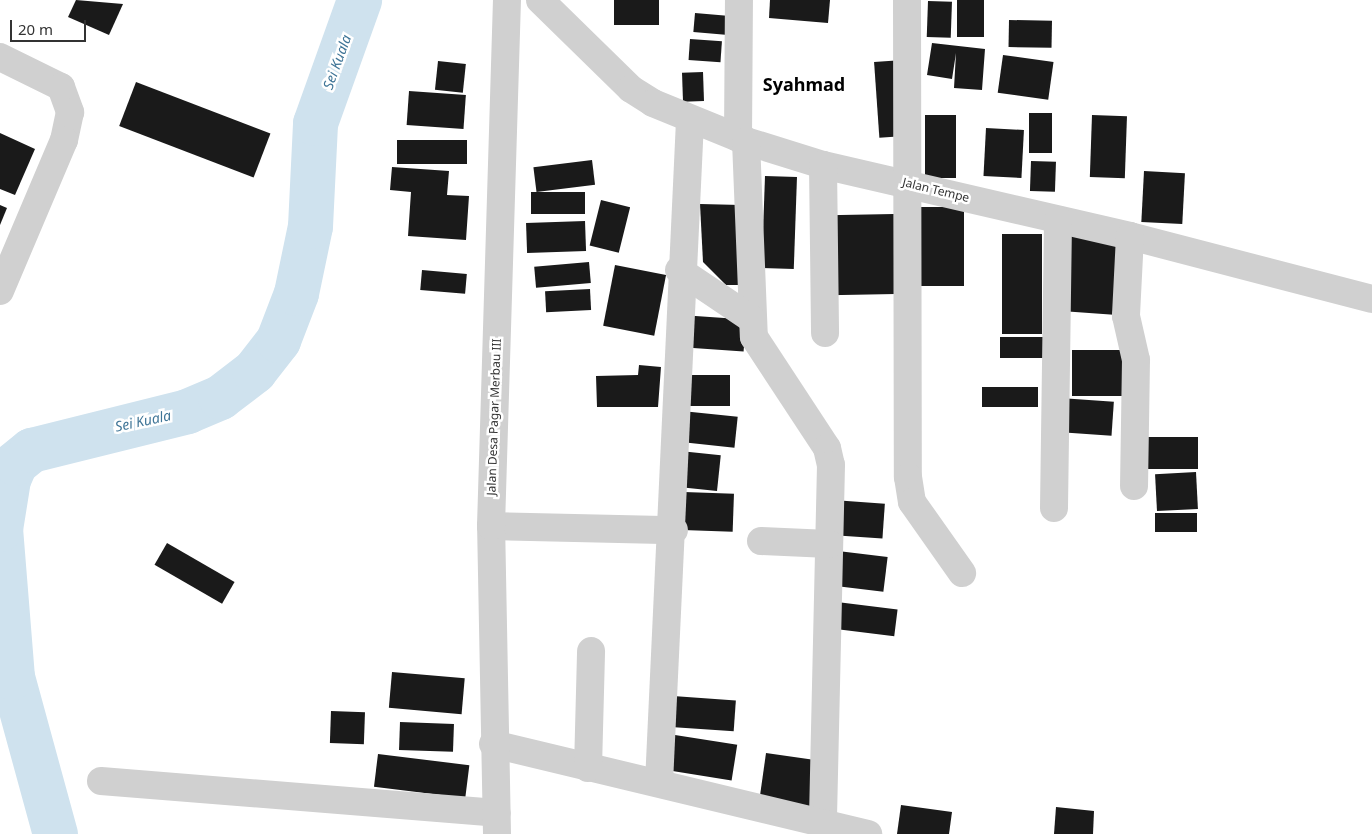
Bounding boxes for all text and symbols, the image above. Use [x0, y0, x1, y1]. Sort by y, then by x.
scale bar [12, 10, 89, 42]
text: 20 m [18, 19, 53, 39]
water label: Sei Kuala [319, 32, 355, 92]
district label: Syahmad [763, 73, 845, 95]
street label: Jalan Tempe [901, 175, 971, 205]
street label: Jalan Desa Pagar Merbau III [484, 338, 504, 496]
water label: Sei Kuala [113, 407, 173, 435]

